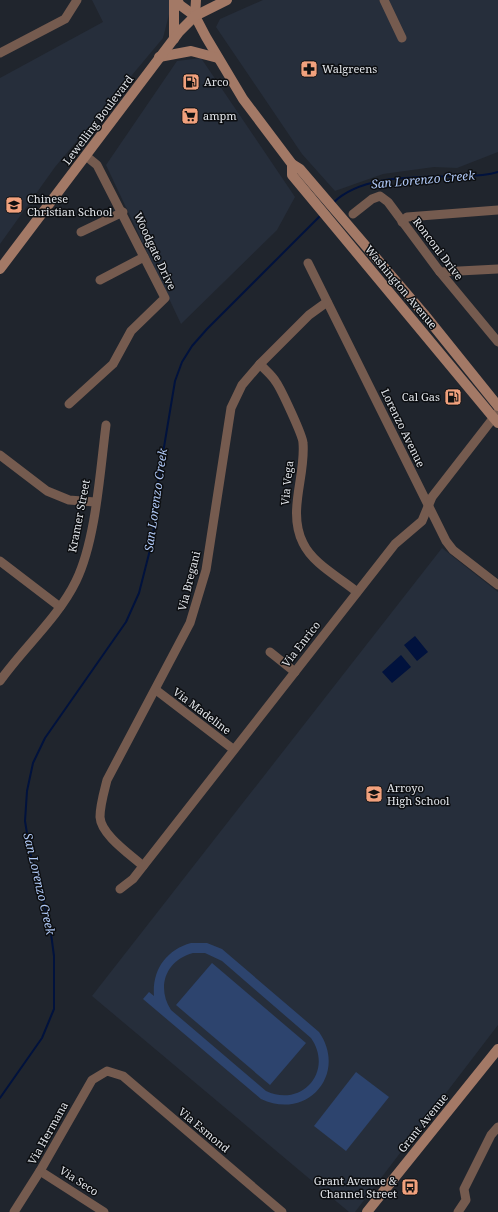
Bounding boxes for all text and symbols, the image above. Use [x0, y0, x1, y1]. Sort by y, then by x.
pharmacy icon: Walgreens [299, 59, 319, 79]
place label: Walgreens [322, 61, 377, 76]
street label: Lewelling Boulevard [59, 72, 136, 168]
fuel station icon: Arco [181, 72, 201, 92]
place label: Arco [204, 74, 229, 89]
supermarket icon: ampm [180, 106, 200, 126]
place label: ampm [203, 108, 237, 123]
water label: San Lorenzo Creek [370, 166, 477, 193]
place label: Chinese Christian School [27, 191, 113, 219]
school or university icon: Chinese Christian School [4, 195, 24, 215]
street label: Woodgate Drive [131, 210, 180, 292]
street label: Ronconi Drive [410, 214, 467, 283]
street label: Washington Avenue [362, 242, 441, 332]
street label: Lorenzo Avenue [378, 386, 429, 470]
fuel station icon: Cal Gas [443, 387, 463, 407]
place label: Cal Gas [402, 389, 440, 404]
water label: San Lorenzo Creek [140, 446, 171, 553]
street label: Via Vega [277, 460, 296, 506]
street label: Kramer Street [64, 478, 93, 554]
street label: Via Bregani [174, 549, 203, 612]
street label: Via Enrico [278, 618, 323, 670]
street label: Via Madeline [170, 684, 234, 737]
place label: Arroyo High School [387, 780, 450, 808]
school or university icon: Arroyo High School [364, 784, 384, 804]
water label: San Lorenzo Creek [19, 831, 60, 938]
street label: Grant Avenue [394, 1090, 451, 1155]
street label: Via Hermana [24, 1099, 71, 1167]
street label: Via Esmond [176, 1104, 233, 1156]
street label: Via Seco [57, 1162, 102, 1199]
place label: Grant Avenue & Channel Street [314, 1173, 398, 1201]
bus stop icon: Grant Avenue & Channel Street [400, 1177, 420, 1197]

